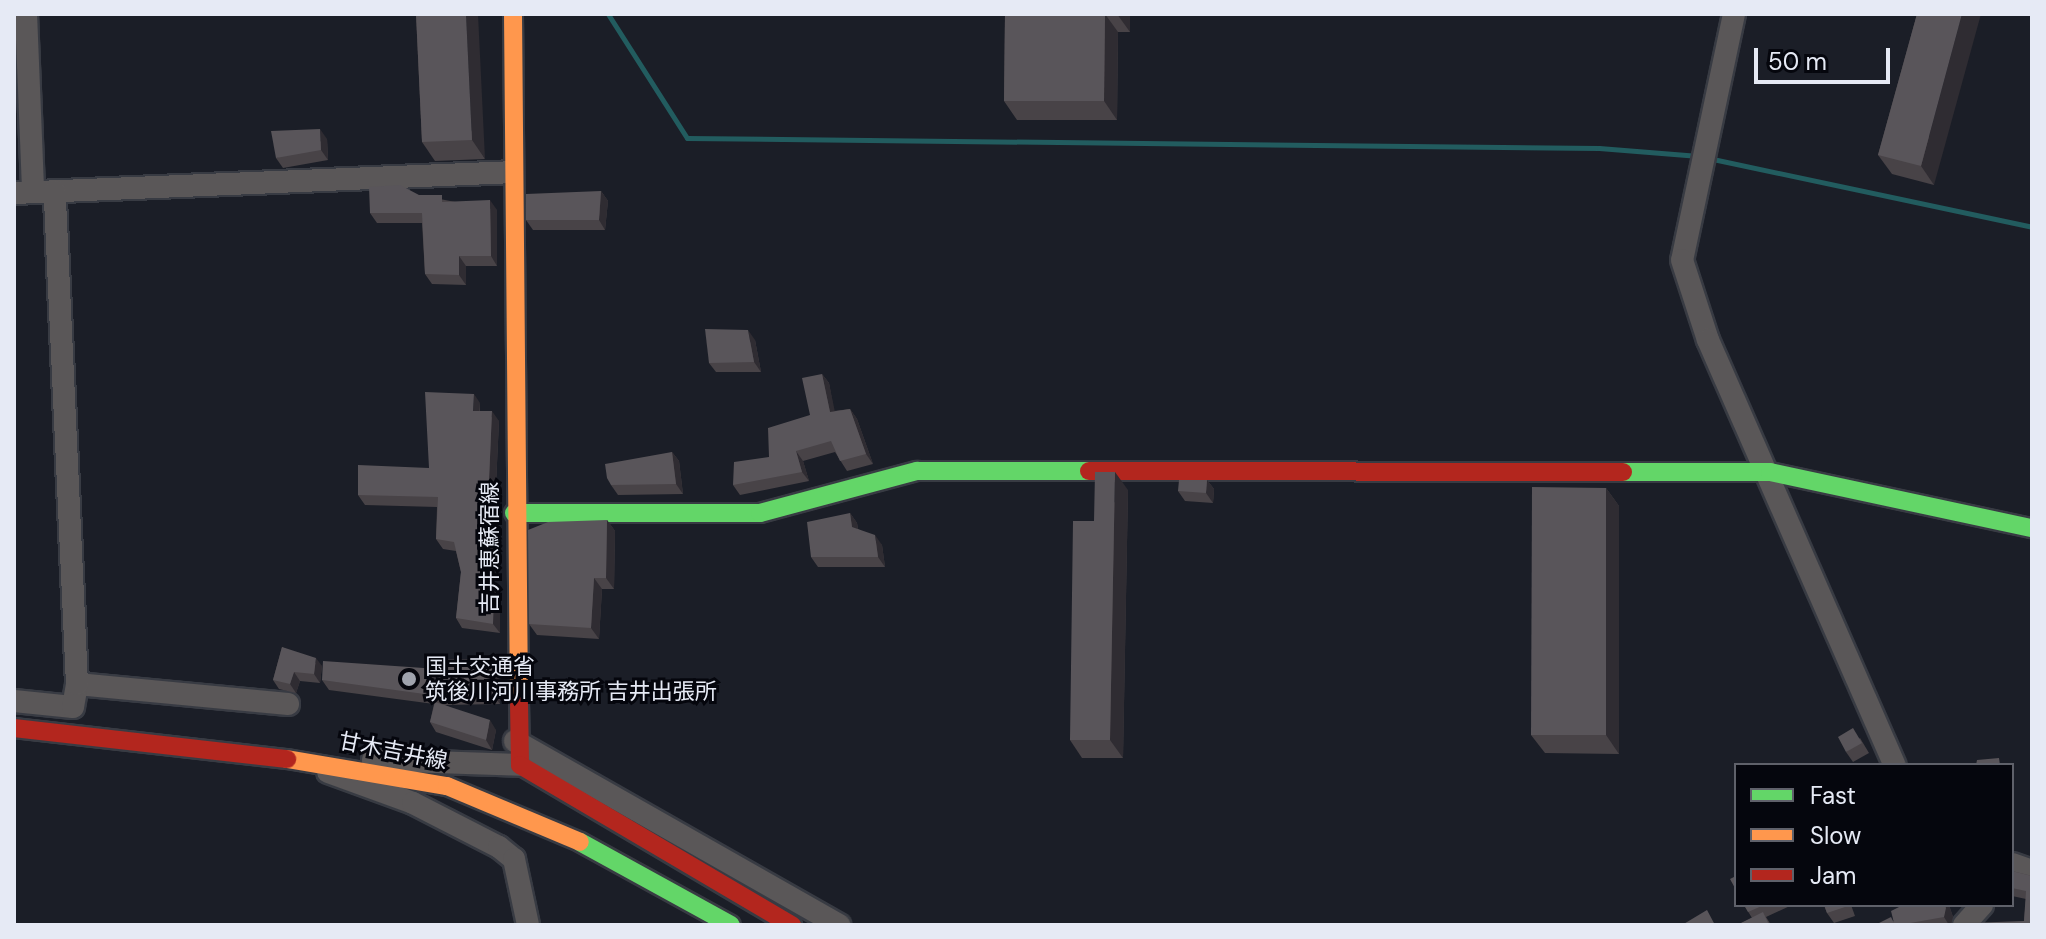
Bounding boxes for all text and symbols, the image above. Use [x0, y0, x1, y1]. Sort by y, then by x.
scale bar [1758, 32, 1894, 82]
text: 50 m [1768, 46, 1827, 77]
street label: 吉井恵蘇宿線 [477, 482, 503, 614]
place label: 国土交通省 筑後川河川事務所 吉井出張所 [425, 653, 717, 704]
marker: 国土交通省 筑後川河川事務所 吉井出張所 [400, 670, 418, 688]
street label: 甘木吉井線 [336, 728, 450, 774]
legend [1734, 763, 2014, 907]
text: Fast [1810, 780, 1856, 811]
text: Slow [1810, 820, 1861, 851]
text: Jam [1810, 860, 1856, 891]

